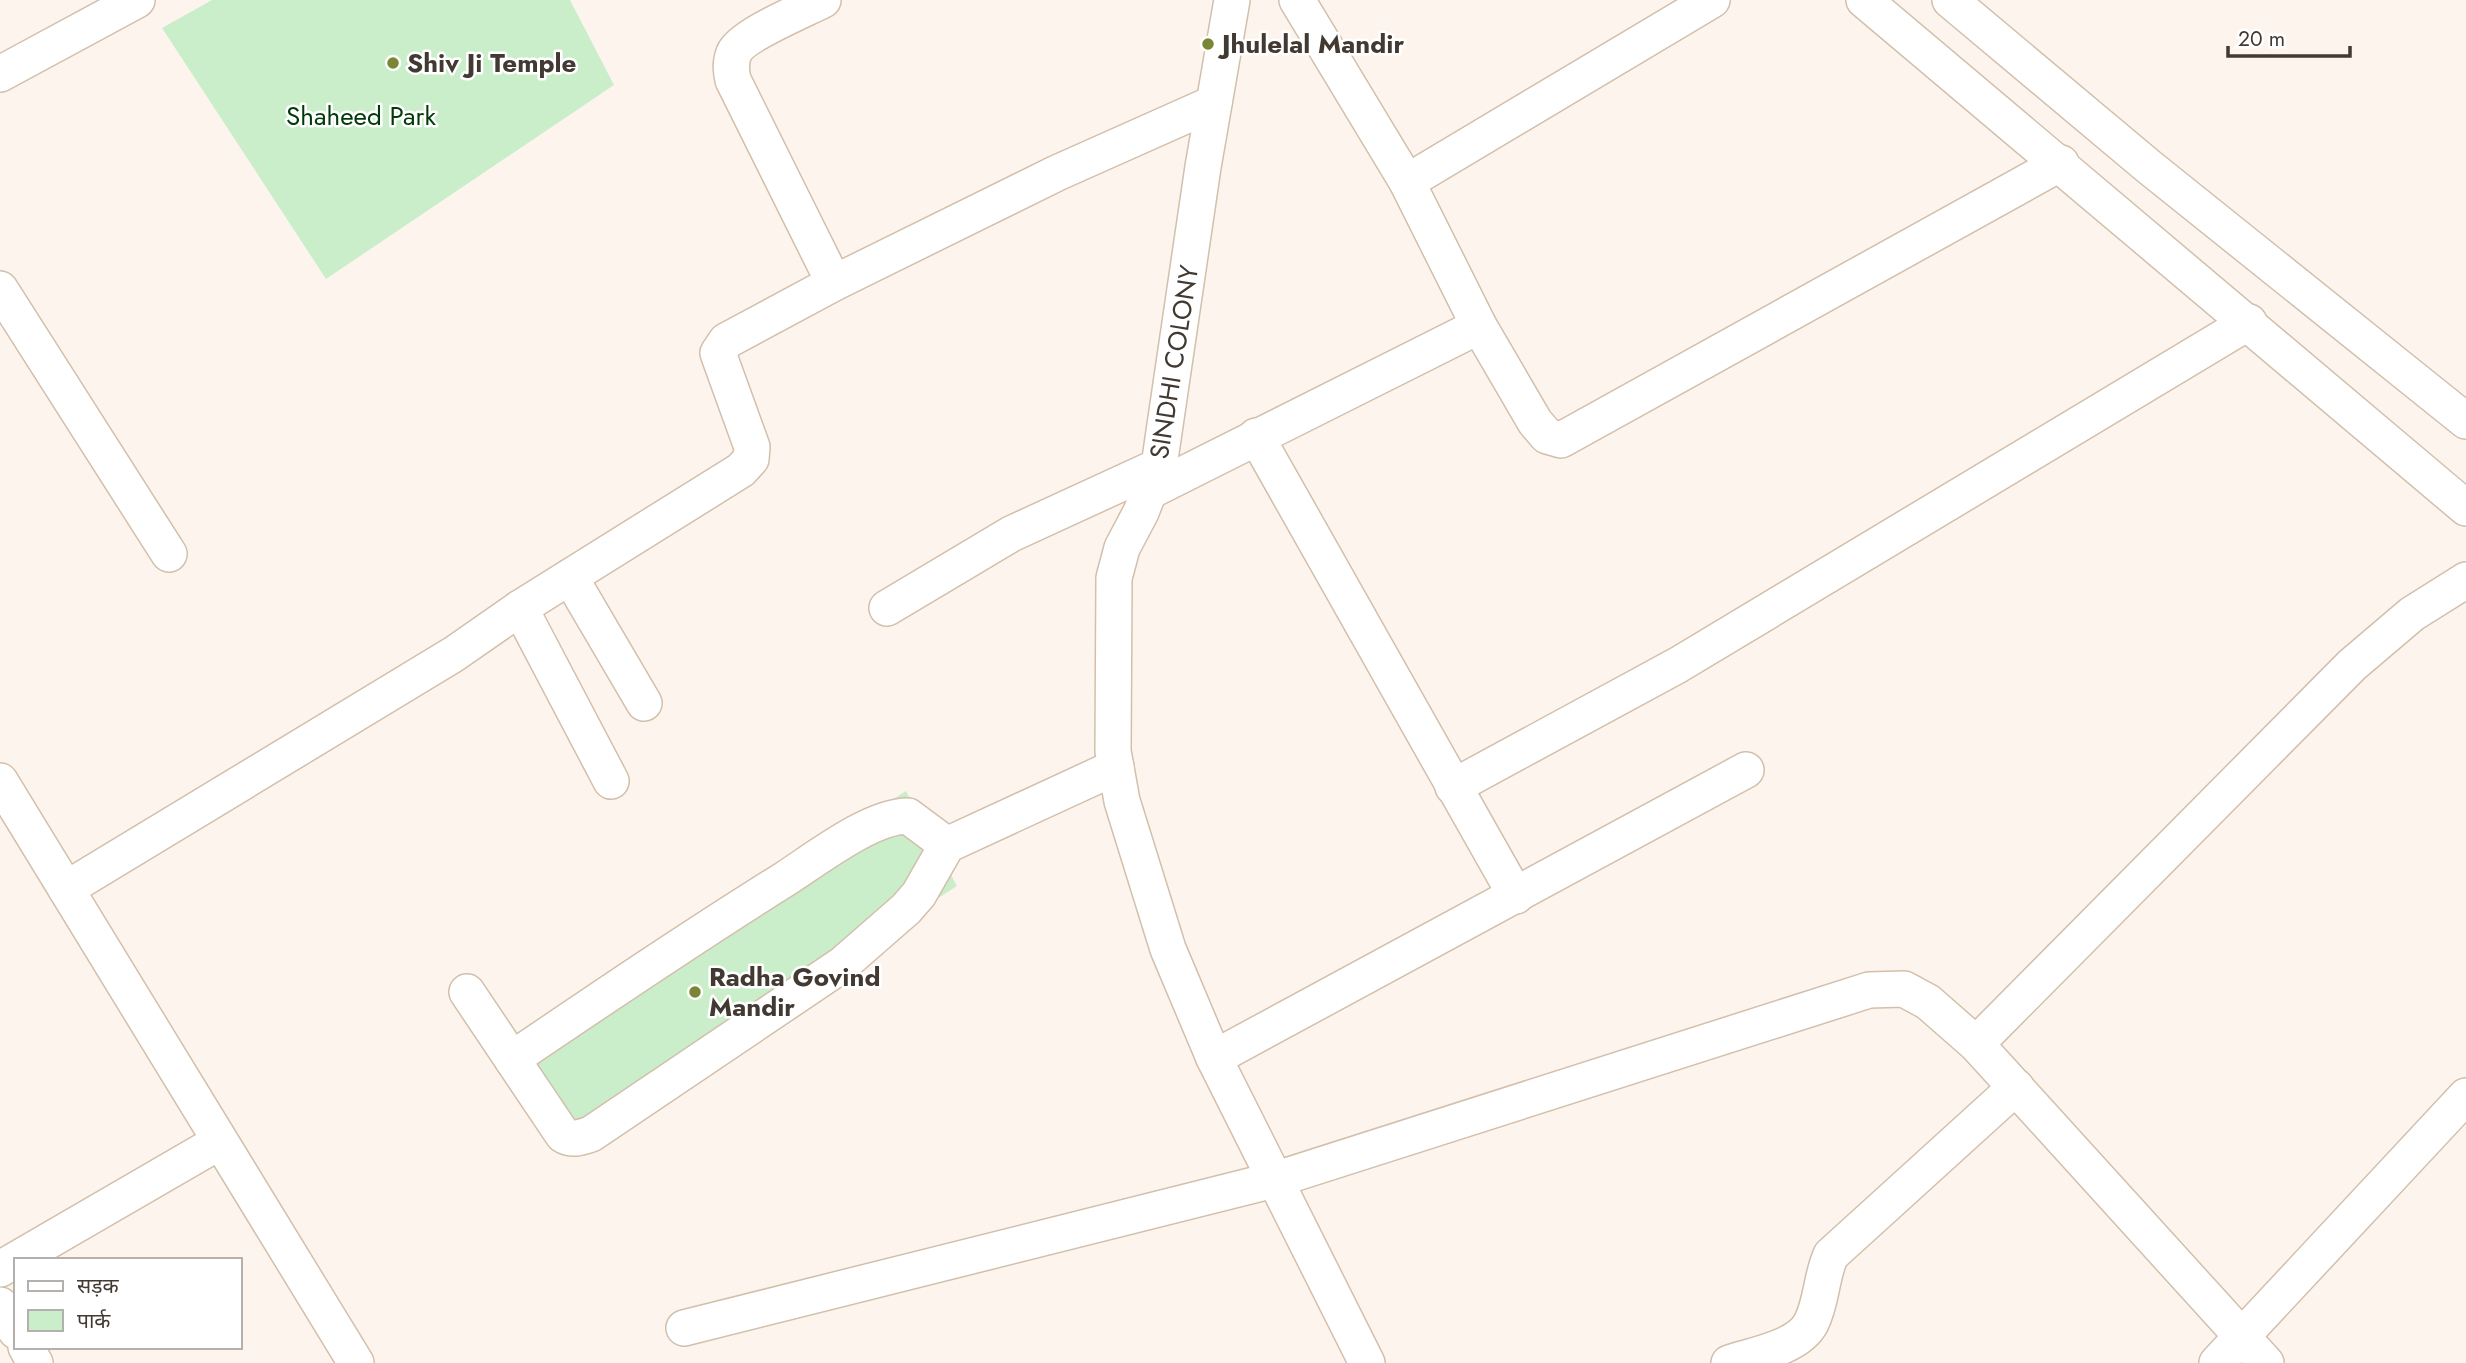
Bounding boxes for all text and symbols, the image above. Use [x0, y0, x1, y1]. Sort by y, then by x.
scale bar [2228, 14, 2350, 58]
text: 20 m [2238, 24, 2285, 54]
place label: Jhulelal Mandir [1217, 25, 1404, 63]
marker: Jhulelal Mandir [1200, 36, 1216, 52]
place label: Shiv Ji Temple [407, 44, 577, 82]
marker: Shiv Ji Temple [385, 55, 401, 71]
park label: Shaheed Park [286, 97, 436, 135]
street label: SINDHI COLONY [1140, 262, 1208, 462]
place label: Radha Govind Mandir [709, 958, 880, 1026]
marker: Radha Govind Mandir [687, 984, 703, 1000]
legend [14, 1258, 242, 1349]
text: सड़क [77, 1271, 119, 1301]
text: पार्क [77, 1306, 111, 1336]

